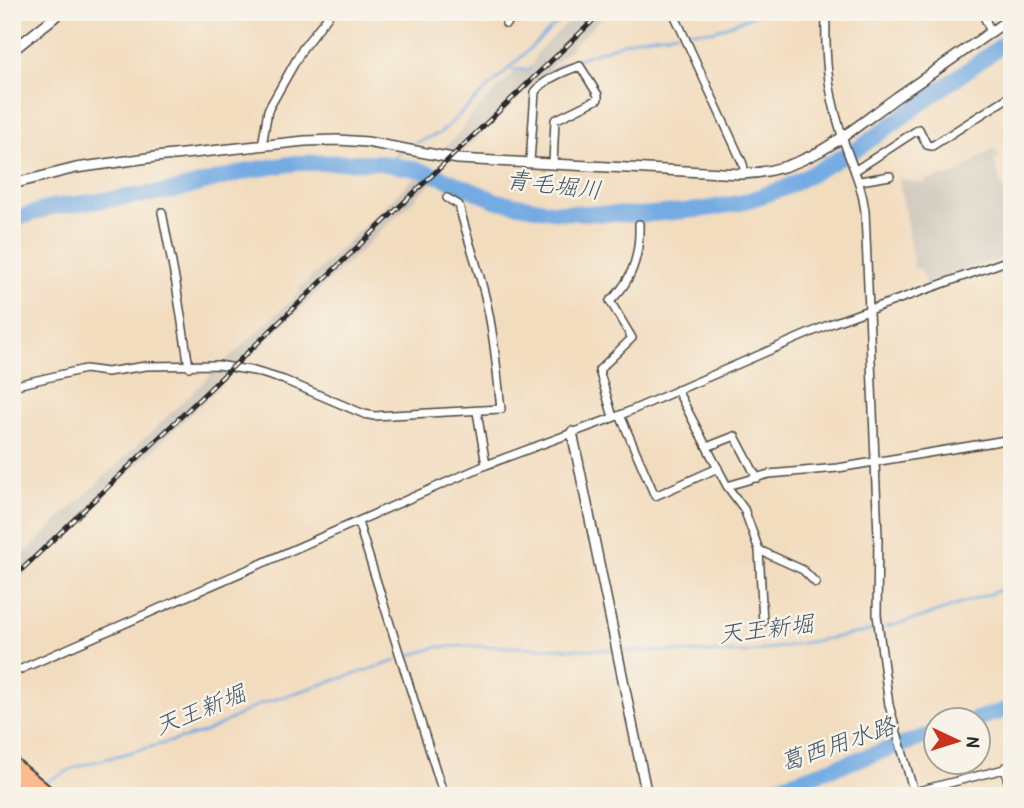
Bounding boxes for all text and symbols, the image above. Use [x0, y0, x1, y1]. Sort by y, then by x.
water label: 青毛堀川 [504, 162, 604, 206]
water label: 天王新堀 [716, 606, 818, 650]
water label: 天王新堀 [150, 675, 252, 742]
north arrow [922, 706, 992, 776]
water label: 葛西用水路 [775, 708, 901, 778]
text: N [961, 736, 987, 748]

